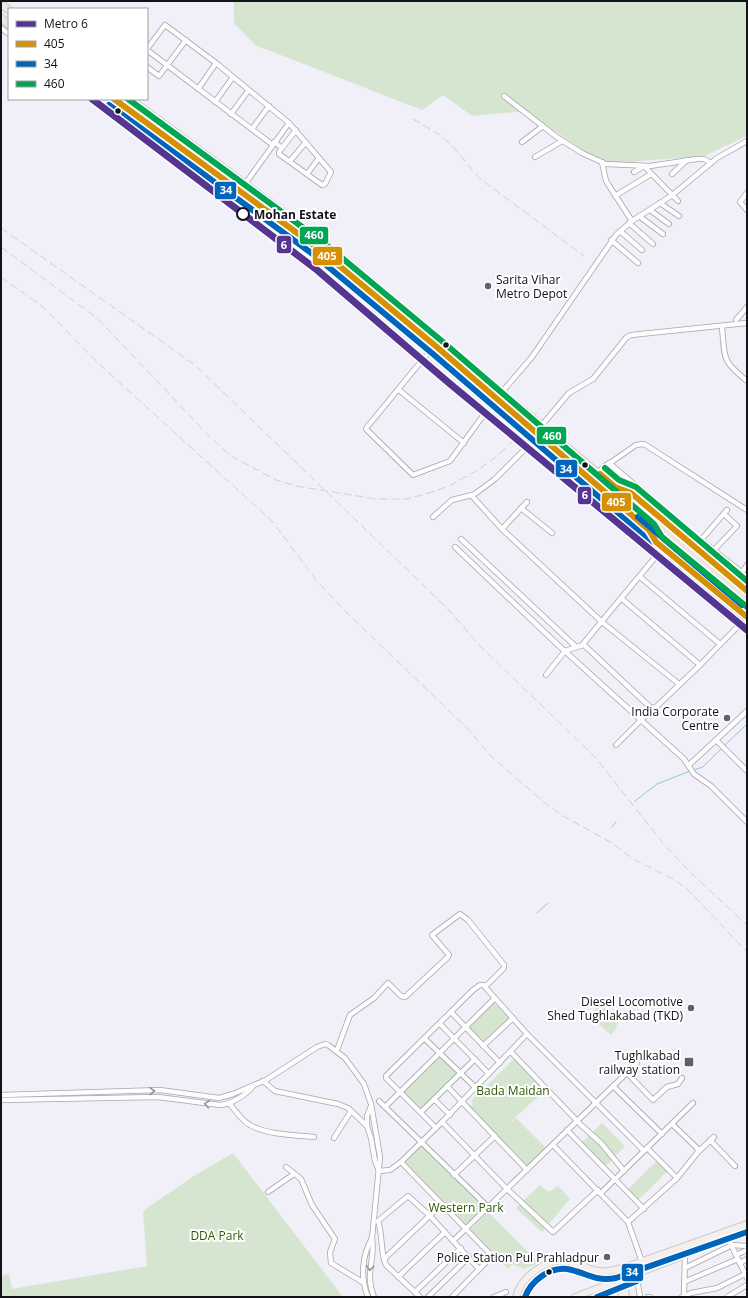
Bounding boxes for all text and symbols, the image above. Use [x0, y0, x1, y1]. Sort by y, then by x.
legend [8, 8, 148, 100]
text: Metro 6 [44, 15, 88, 32]
text: 405 [44, 35, 65, 52]
text: 34 [44, 55, 58, 72]
text: 460 [44, 75, 65, 92]
unlabelled marker [113, 106, 123, 116]
line badge: 34 [214, 181, 237, 200]
text: 34 [220, 182, 233, 197]
place label: Mohan Estate [254, 206, 336, 223]
marker: Mohan Estate [236, 207, 250, 221]
line badge: 460 [299, 226, 329, 245]
text: 460 [305, 227, 323, 242]
line badge: 6 [276, 235, 292, 254]
text: 6 [281, 237, 287, 252]
line badge: 405 [312, 246, 343, 266]
text: 405 [318, 248, 336, 263]
place label: Sarita Vihar Metro Depot [496, 271, 567, 302]
marker: Sarita Vihar Metro Depot [483, 281, 493, 291]
unlabelled marker [441, 340, 451, 350]
line badge: 460 [536, 426, 567, 445]
text: 460 [543, 428, 561, 443]
line badge: 34 [555, 459, 578, 478]
unlabelled marker [580, 460, 590, 470]
text: 34 [560, 461, 573, 476]
line badge: 6 [577, 486, 592, 505]
text: 6 [582, 487, 588, 502]
line badge: 405 [601, 492, 632, 512]
text: 405 [607, 494, 625, 509]
place label: India Corporate Centre [631, 703, 719, 734]
marker: India Corporate Centre [722, 713, 732, 723]
place label: Diesel Locomotive Shed Tughlakabad (TKD) [547, 993, 683, 1024]
marker: Diesel Locomotive Shed Tughlakabad (TKD) [686, 1003, 696, 1013]
place label: Tughlkabad railway station [599, 1047, 680, 1078]
marker: Tughlkabad railway station [683, 1056, 695, 1068]
park label: Bada Maidan [476, 1082, 550, 1099]
one-way arrow [149, 1087, 155, 1095]
one-way arrow [204, 1100, 210, 1109]
park label: Western Park [428, 1199, 504, 1216]
park label: DDA Park [190, 1227, 244, 1244]
place label: Police Station Pul Prahladpur [437, 1249, 599, 1266]
marker: Police Station Pul Prahladpur [602, 1252, 612, 1262]
line badge: 34 [621, 1263, 644, 1282]
text: 34 [626, 1264, 639, 1279]
one-way arrow [365, 1265, 374, 1271]
unlabelled marker [544, 1267, 554, 1277]

